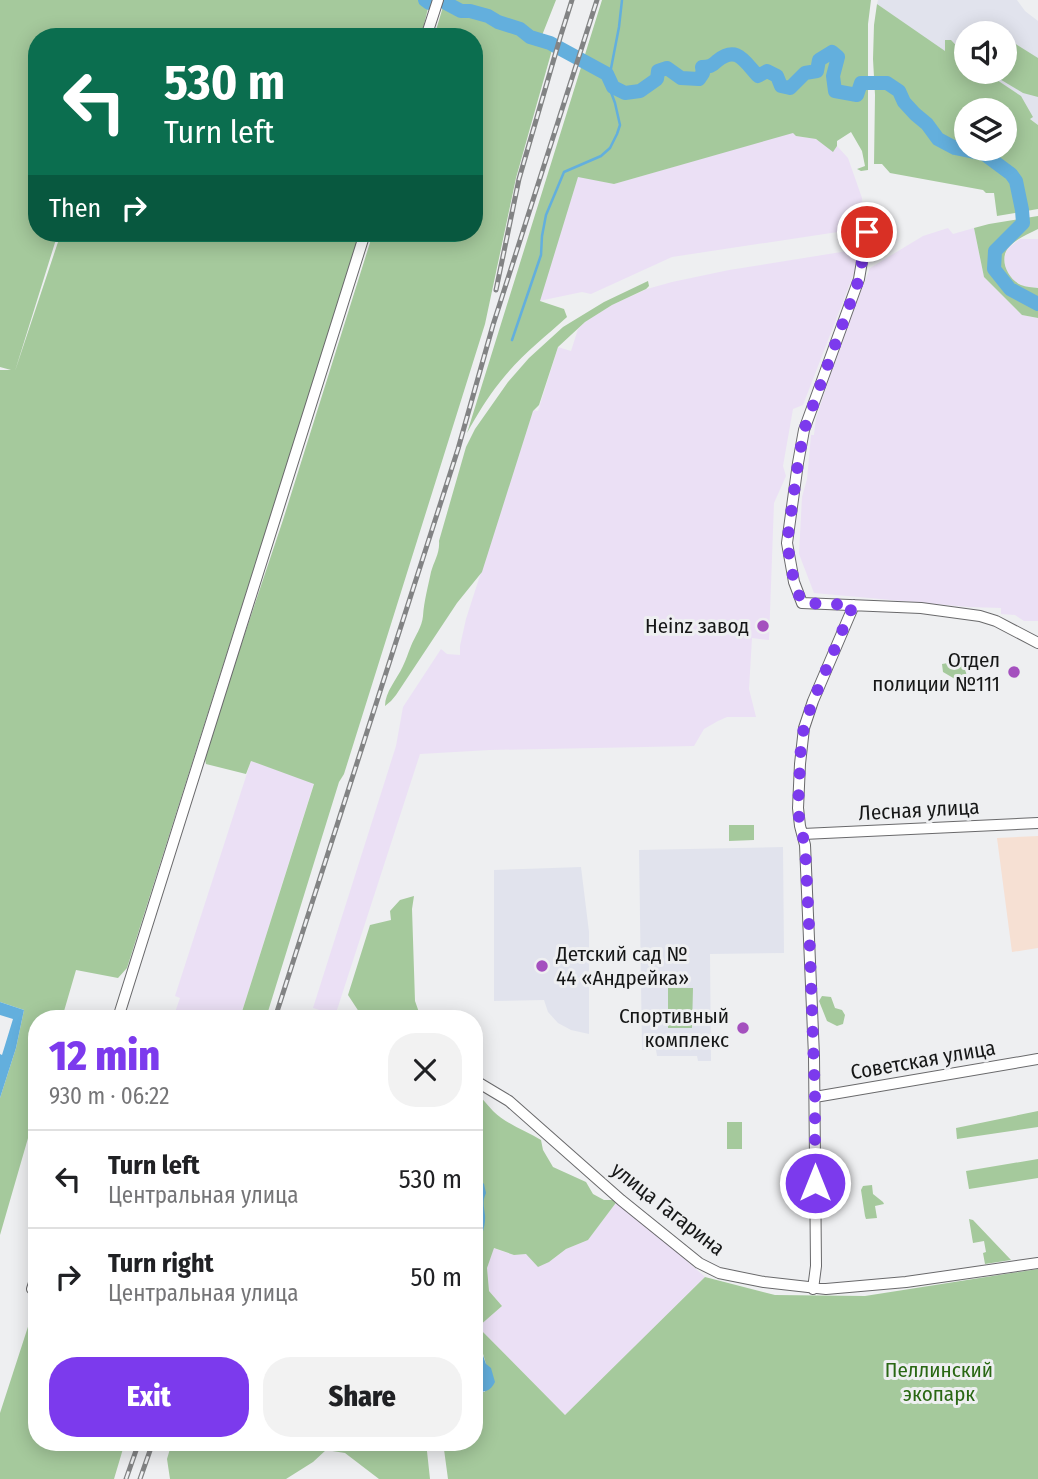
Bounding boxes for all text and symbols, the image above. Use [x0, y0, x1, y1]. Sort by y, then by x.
map controls [954, 21, 1017, 161]
button: sound [954, 21, 1017, 84]
text: 530 m [164, 53, 285, 112]
icon: left [49, 56, 140, 147]
button: layers [954, 98, 1017, 161]
text: Turn left [164, 113, 274, 151]
icon: right [115, 189, 153, 227]
text: Then [49, 193, 101, 224]
pin [837, 202, 897, 262]
icon: arrive [848, 213, 886, 251]
place label: Heinz завод [645, 613, 749, 639]
marker: Heinz завод [755, 618, 771, 634]
place label: Отдел полиции №111 [872, 647, 1000, 697]
marker: Отдел полиции №111 [1006, 664, 1022, 680]
street label: Лесная улица [858, 794, 980, 826]
place label: Детский сад № 44 «Андрейка» [555, 941, 689, 991]
marker: Детский сад № 44 «Андрейка» [534, 958, 550, 974]
place label: Спортивный комплекс [619, 1003, 729, 1053]
marker: Спортивный комплекс [735, 1020, 751, 1036]
text: 12 min [49, 1031, 160, 1081]
button: close [388, 1033, 462, 1107]
street label: Советская улица [849, 1034, 997, 1086]
text: 930 m · 06:22 [49, 1082, 169, 1110]
position arrow [778, 1146, 852, 1220]
text: Turn left [108, 1150, 200, 1181]
street label: улица Гагарина [606, 1157, 730, 1261]
icon: left [49, 1160, 87, 1198]
text: 530 m [399, 1164, 462, 1195]
text: Центральная улица [108, 1181, 299, 1209]
text: Turn right [108, 1248, 214, 1279]
icon: right [49, 1258, 87, 1296]
text: 50 m [410, 1262, 462, 1293]
text: Центральная улица [108, 1279, 299, 1307]
button: Exit [49, 1357, 249, 1437]
button: Share [263, 1357, 462, 1437]
park label: Пеллинский экопарк [885, 1357, 993, 1407]

